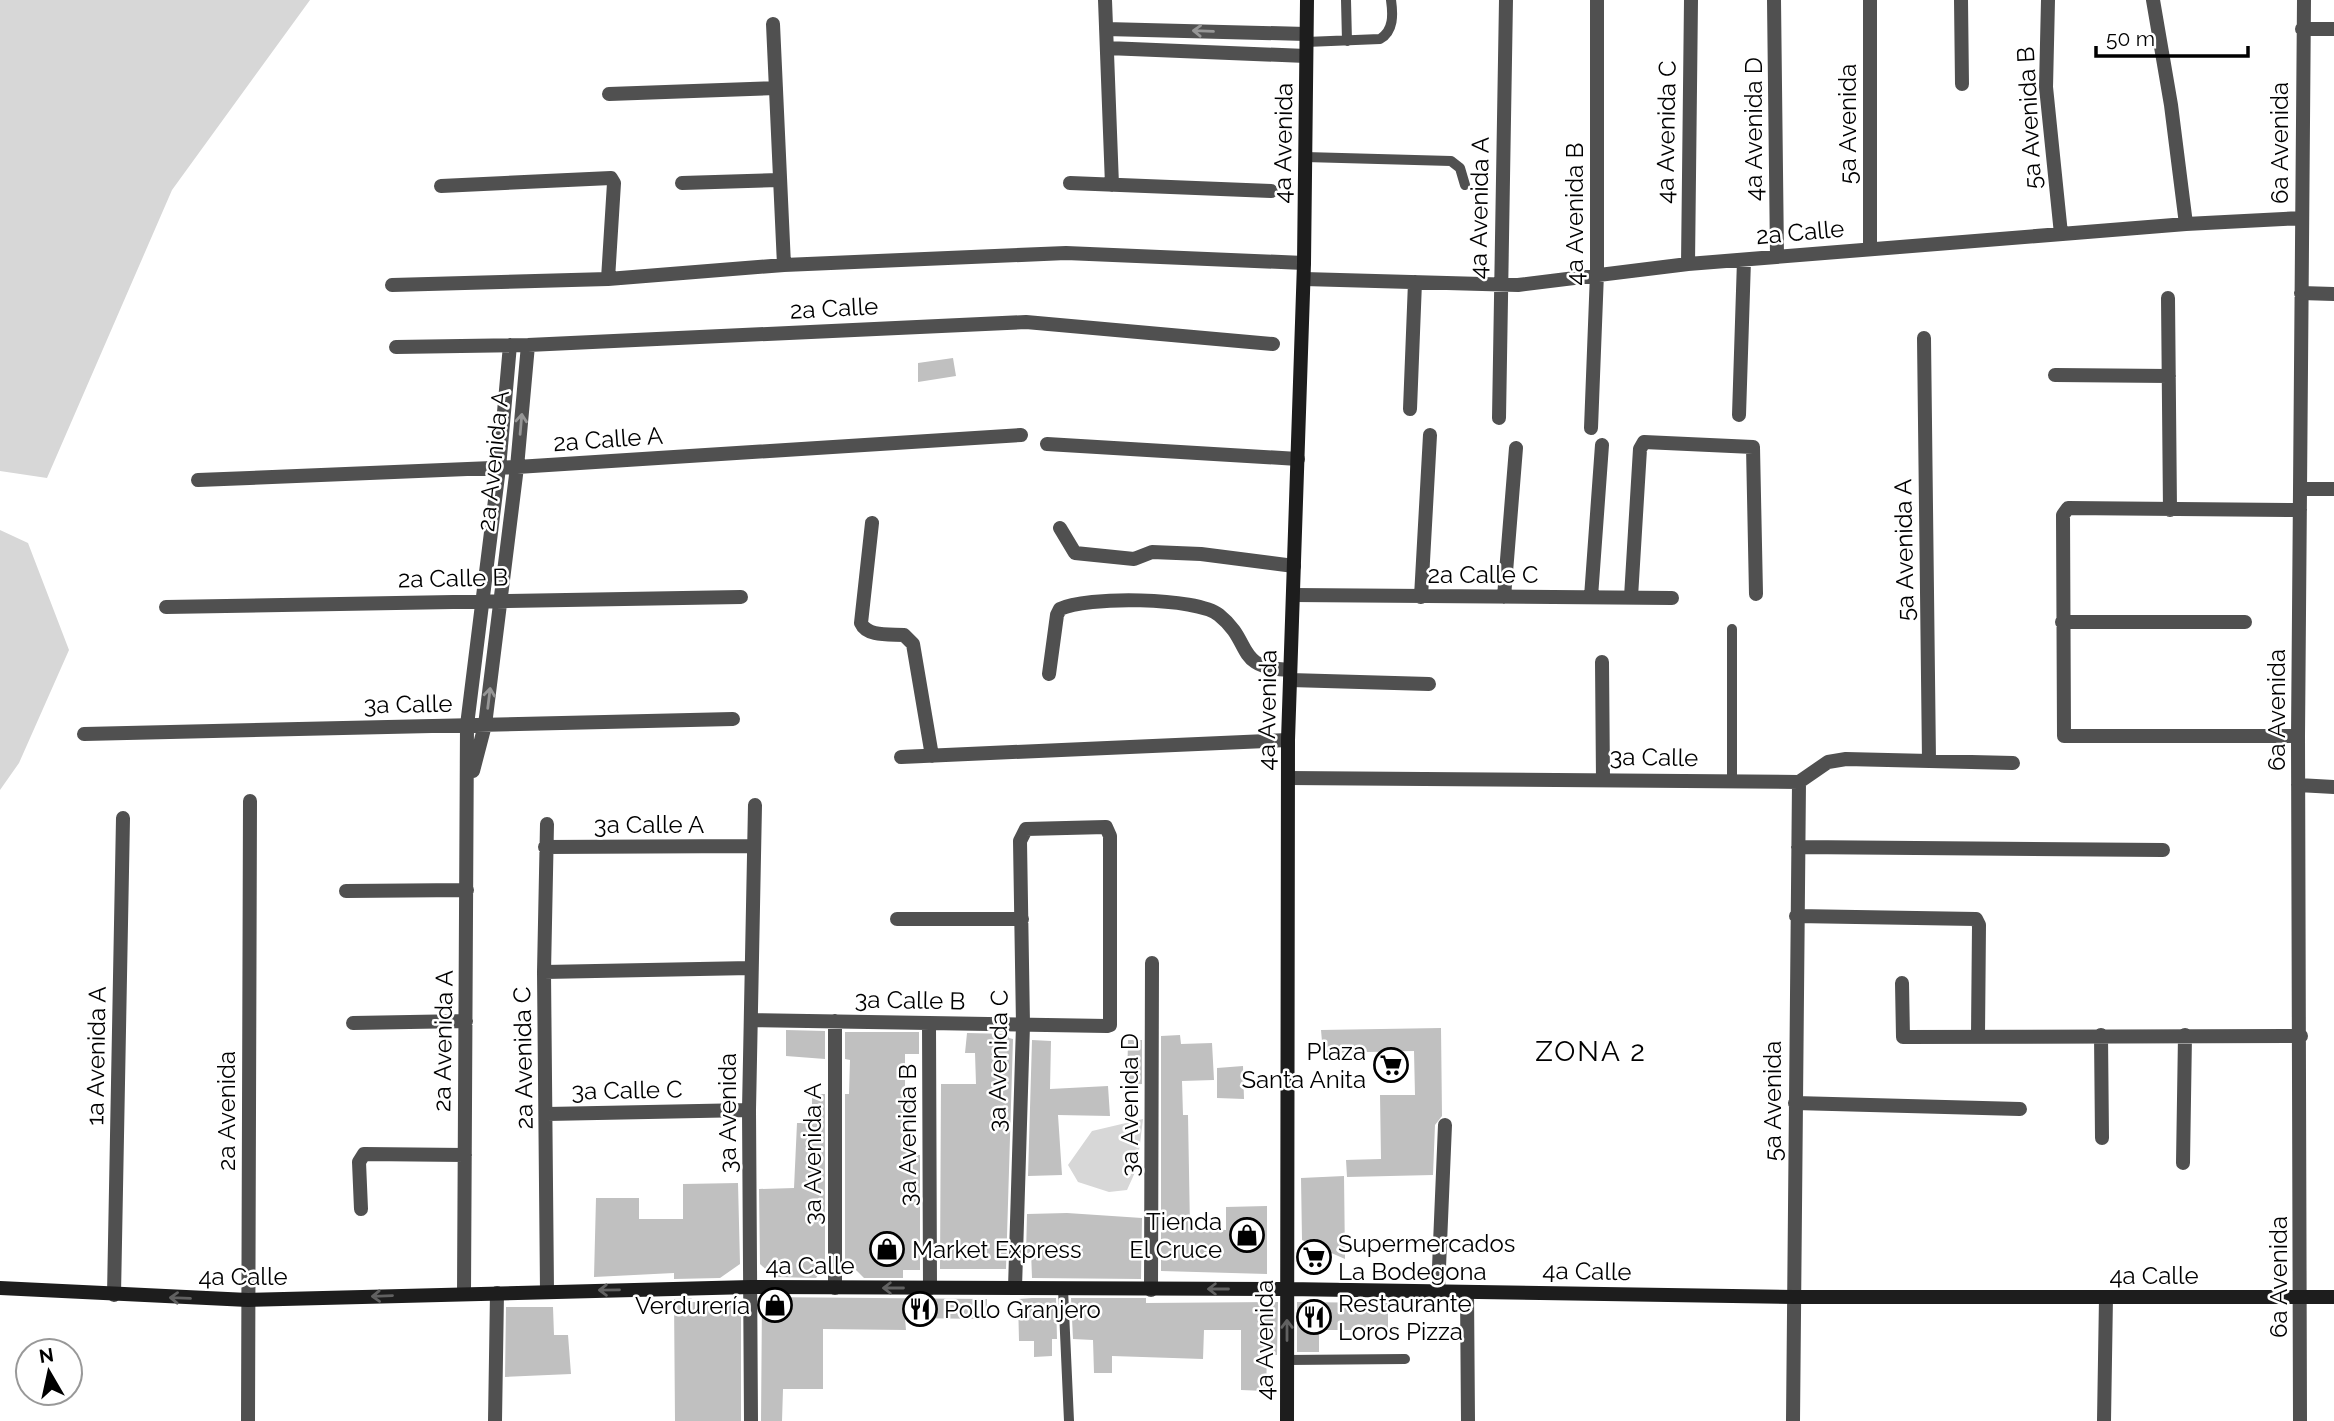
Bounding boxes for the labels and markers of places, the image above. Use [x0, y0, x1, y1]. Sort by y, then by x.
place label: Plaza Santa Anita [1241, 1037, 1366, 1094]
supermarket icon: Plaza Santa Anita [1372, 1046, 1410, 1084]
place label: Tienda El Cruce [1129, 1207, 1222, 1264]
shop icon: Tienda El Cruce [1228, 1216, 1266, 1254]
place label: Supermercados La Bodegona [1338, 1229, 1515, 1286]
shop icon: Market Express [868, 1230, 906, 1268]
place label: Market Express [912, 1235, 1081, 1264]
supermarket icon: Supermercados La Bodegona [1295, 1238, 1333, 1276]
shop icon: Verdurería [756, 1286, 794, 1324]
place label: Restaurante Loros Pizza [1338, 1289, 1472, 1346]
restaurant icon: Pollo Granjero [901, 1290, 939, 1328]
place label: Verdurería [635, 1291, 750, 1320]
place label: Pollo Granjero [944, 1295, 1101, 1324]
restaurant icon: Restaurante Loros Pizza [1295, 1298, 1333, 1336]

